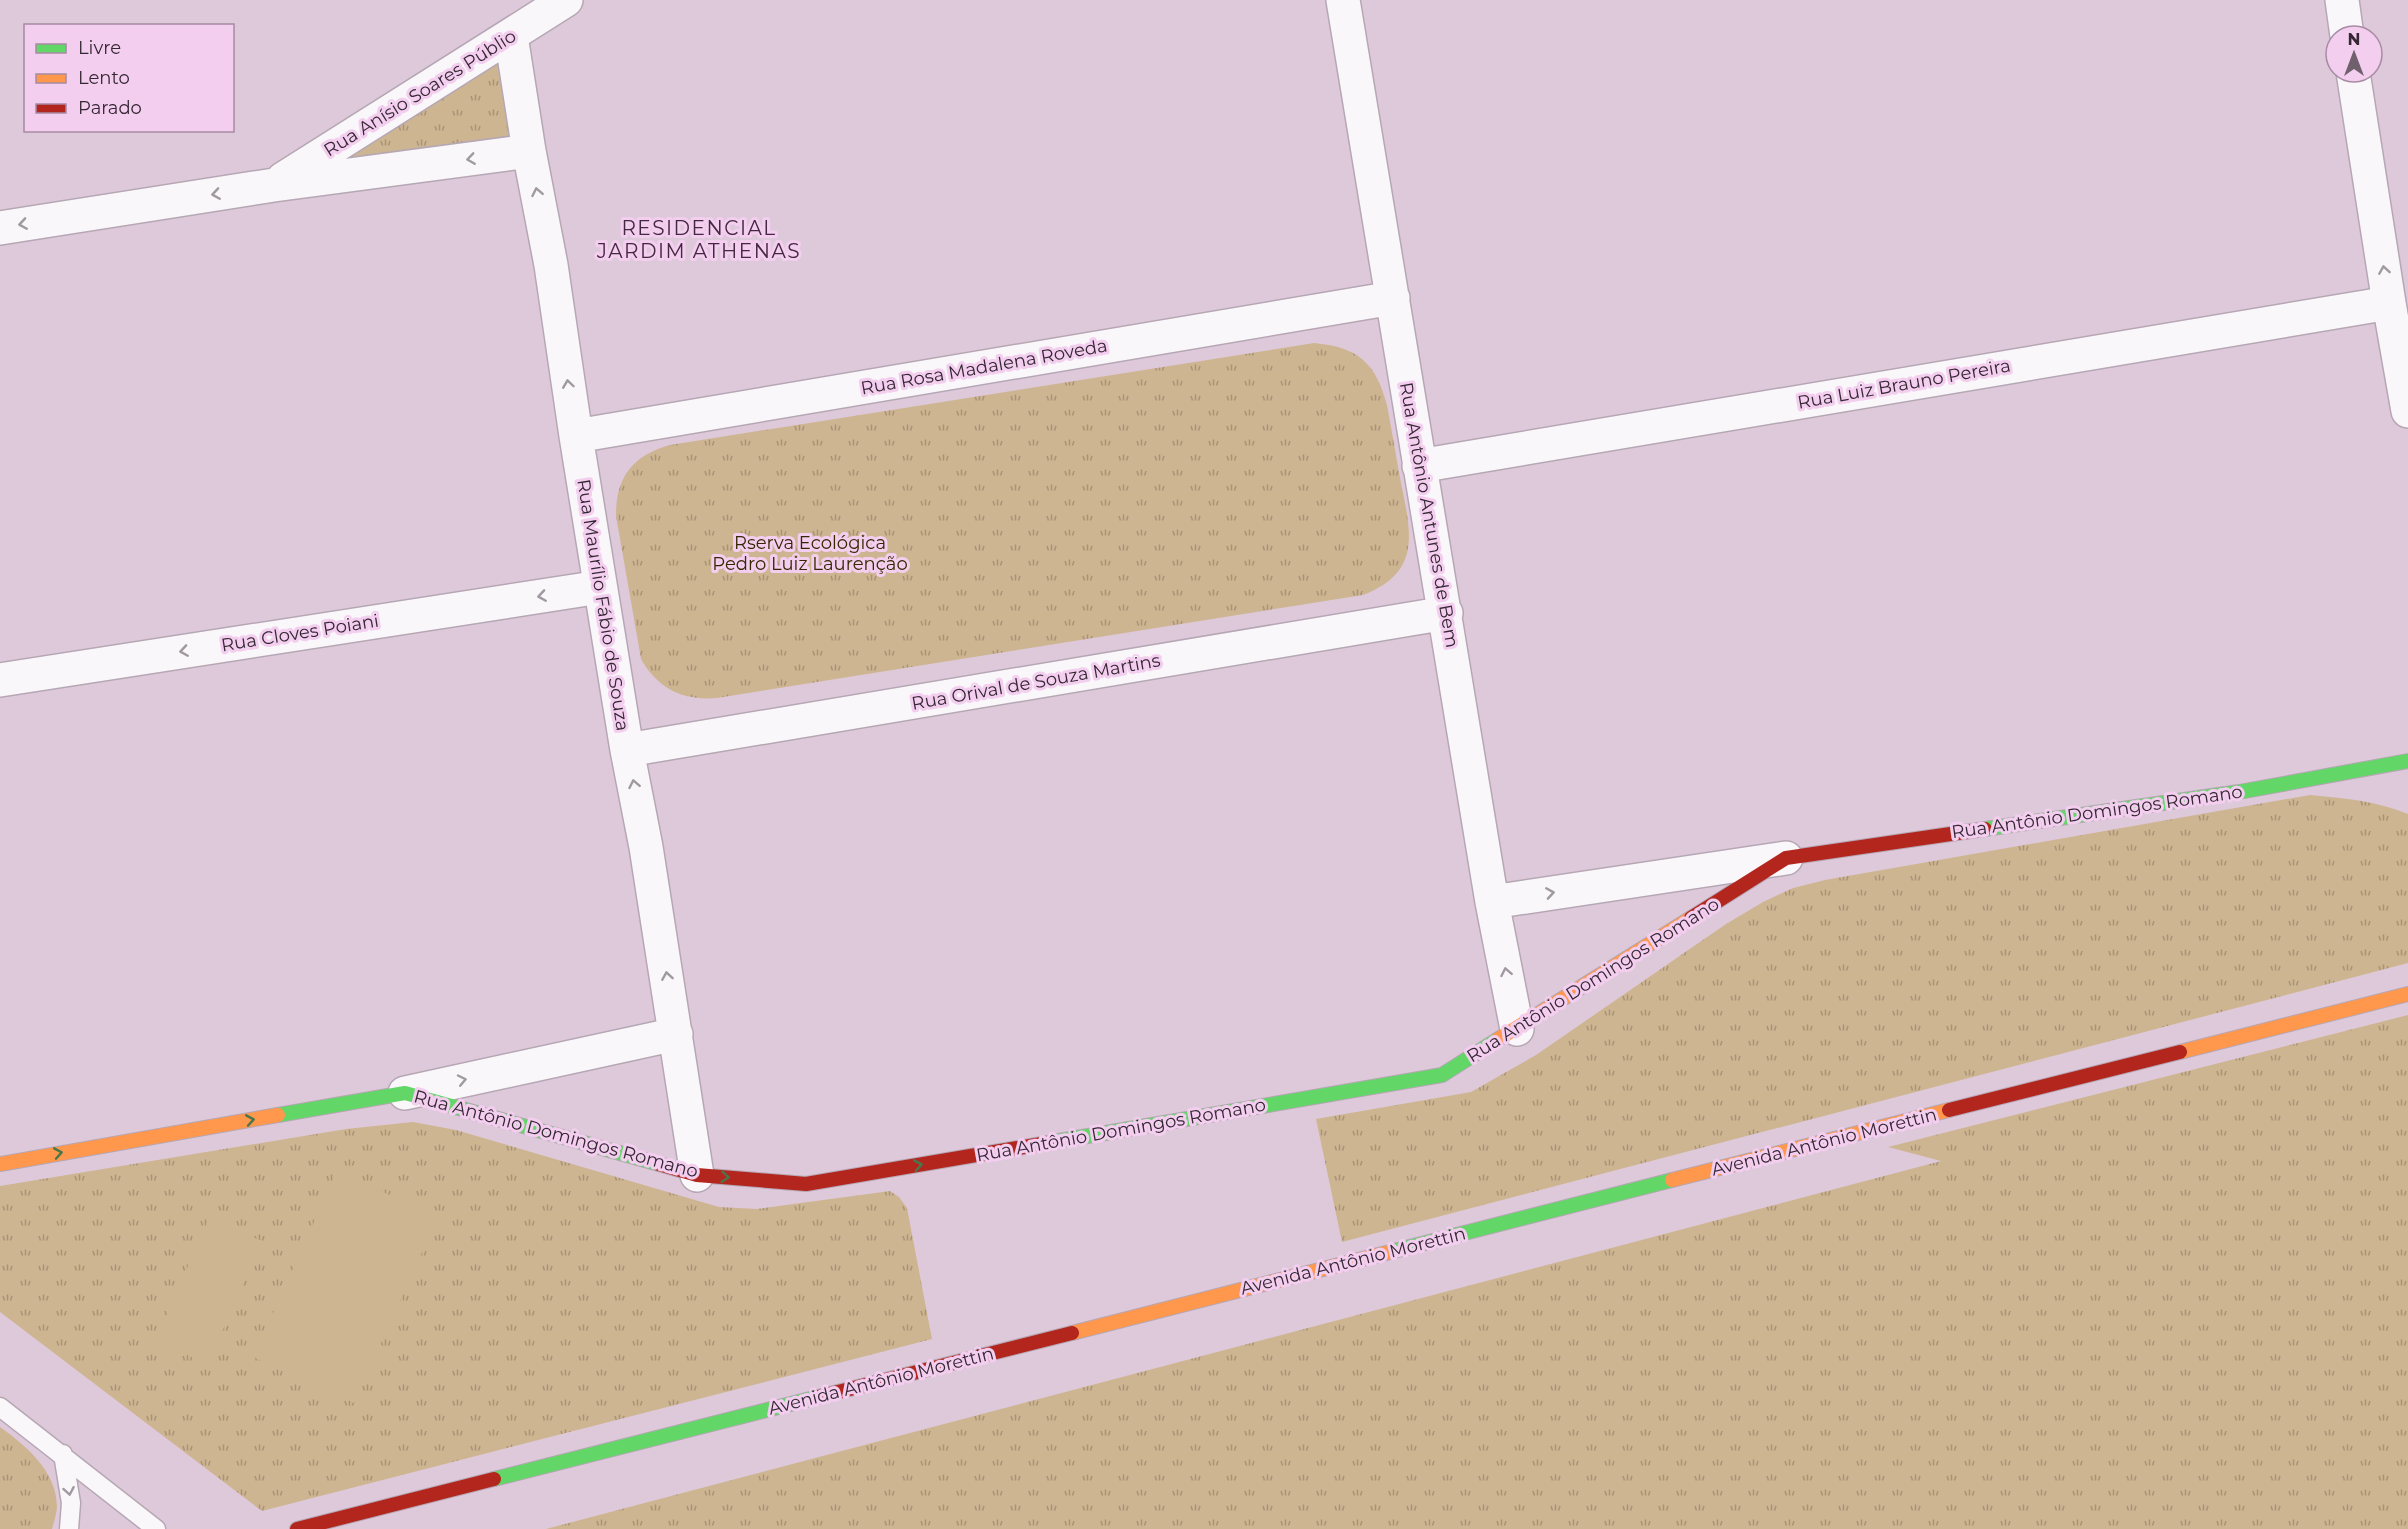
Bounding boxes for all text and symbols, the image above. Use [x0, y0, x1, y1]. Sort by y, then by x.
legend [24, 24, 234, 132]
north arrow [2324, 24, 2384, 84]
street label: Rua Anísio Soares Públio [320, 25, 520, 161]
text: N [2348, 30, 2360, 49]
text: Livre [78, 37, 121, 59]
text: Lento [78, 67, 130, 89]
text: Parado [78, 97, 142, 119]
one-way arrow [467, 152, 476, 165]
one-way arrow [531, 187, 544, 197]
one-way arrow [211, 188, 220, 200]
district label: RESIDENCIAL JARDIM ATHENAS [596, 216, 801, 263]
one-way arrow [18, 218, 28, 230]
one-way arrow [2378, 266, 2390, 275]
street label: Rua Rosa Madalena Roveda [859, 334, 1109, 400]
street label: Rua Luiz Brauno Pereira [1796, 354, 2012, 414]
one-way arrow [563, 380, 575, 389]
street label: Rua Antônio Antunes de Bem [1395, 381, 1463, 649]
street label: Rua Maurílio Fábio de Souza [572, 477, 634, 733]
park label: Rserva Ecológica Pedro Luiz Laurenção [712, 532, 908, 575]
one-way arrow [538, 589, 548, 602]
street label: Rua Cloves Poiani [220, 610, 380, 656]
one-way arrow [179, 645, 188, 657]
street label: Rua Orival de Souza Martins [910, 649, 1162, 715]
one-way arrow [628, 779, 641, 789]
street label: Rua Antônio Domingos Romano [1950, 781, 2244, 843]
one-way arrow [1546, 888, 1555, 900]
street label: Rua Antônio Domingos Romano [1463, 893, 1723, 1067]
one-way arrow [1500, 967, 1513, 977]
one-way arrow [661, 972, 673, 981]
one-way arrow [457, 1074, 467, 1087]
street label: Rua Antônio Domingos Romano [411, 1085, 701, 1183]
street label: Rua Antônio Domingos Romano [975, 1094, 1267, 1166]
street label: Avenida Antônio Morettin [1709, 1103, 1939, 1181]
one-way arrow [244, 1114, 254, 1127]
one-way arrow [53, 1148, 62, 1160]
one-way arrow [913, 1159, 923, 1172]
one-way arrow [720, 1170, 729, 1183]
street label: Avenida Antônio Morettin [1238, 1222, 1468, 1300]
street label: Avenida Antônio Morettin [766, 1342, 996, 1420]
one-way arrow [62, 1486, 75, 1496]

